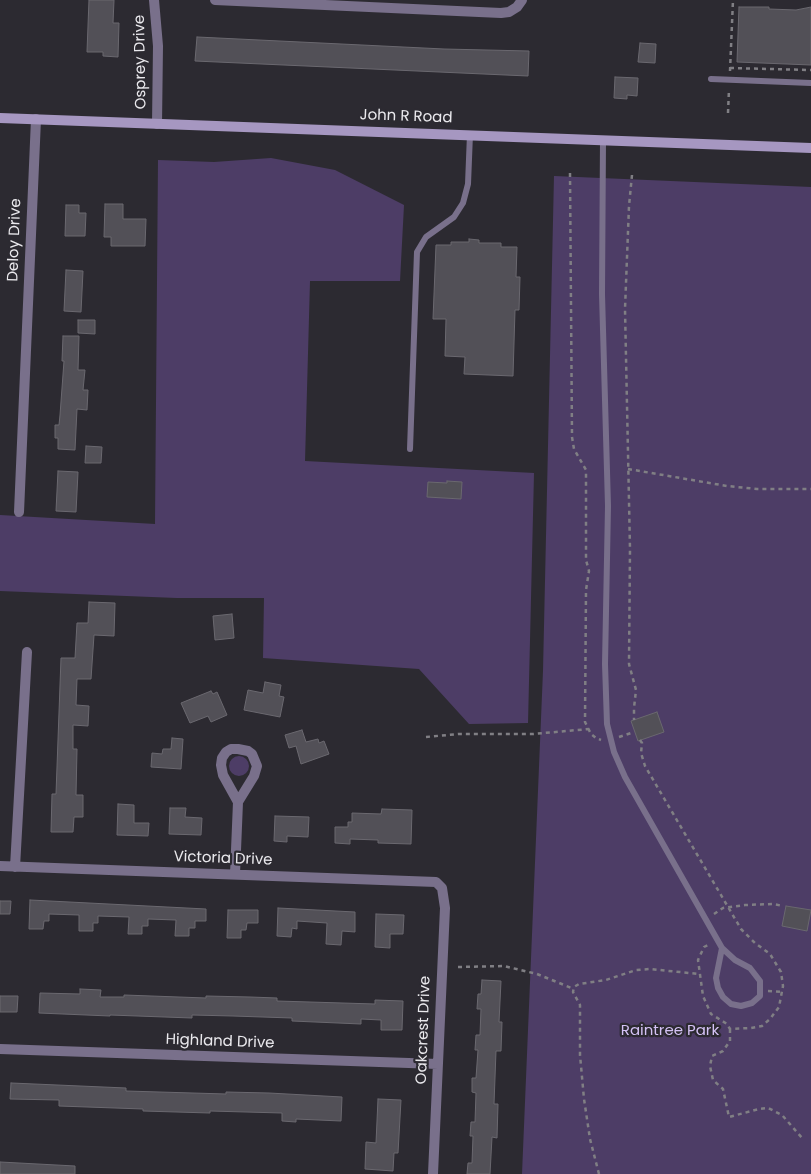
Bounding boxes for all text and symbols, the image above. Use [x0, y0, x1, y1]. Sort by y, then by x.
street label: Osprey Drive [131, 14, 151, 110]
street label: John R Road [359, 106, 453, 128]
street label: Deloy Drive [5, 198, 25, 282]
street label: Victoria Drive [173, 848, 273, 870]
street label: Oakcrest Drive [413, 975, 435, 1085]
park label: Raintree Park [621, 1022, 719, 1040]
street label: Highland Drive [165, 1031, 275, 1053]

